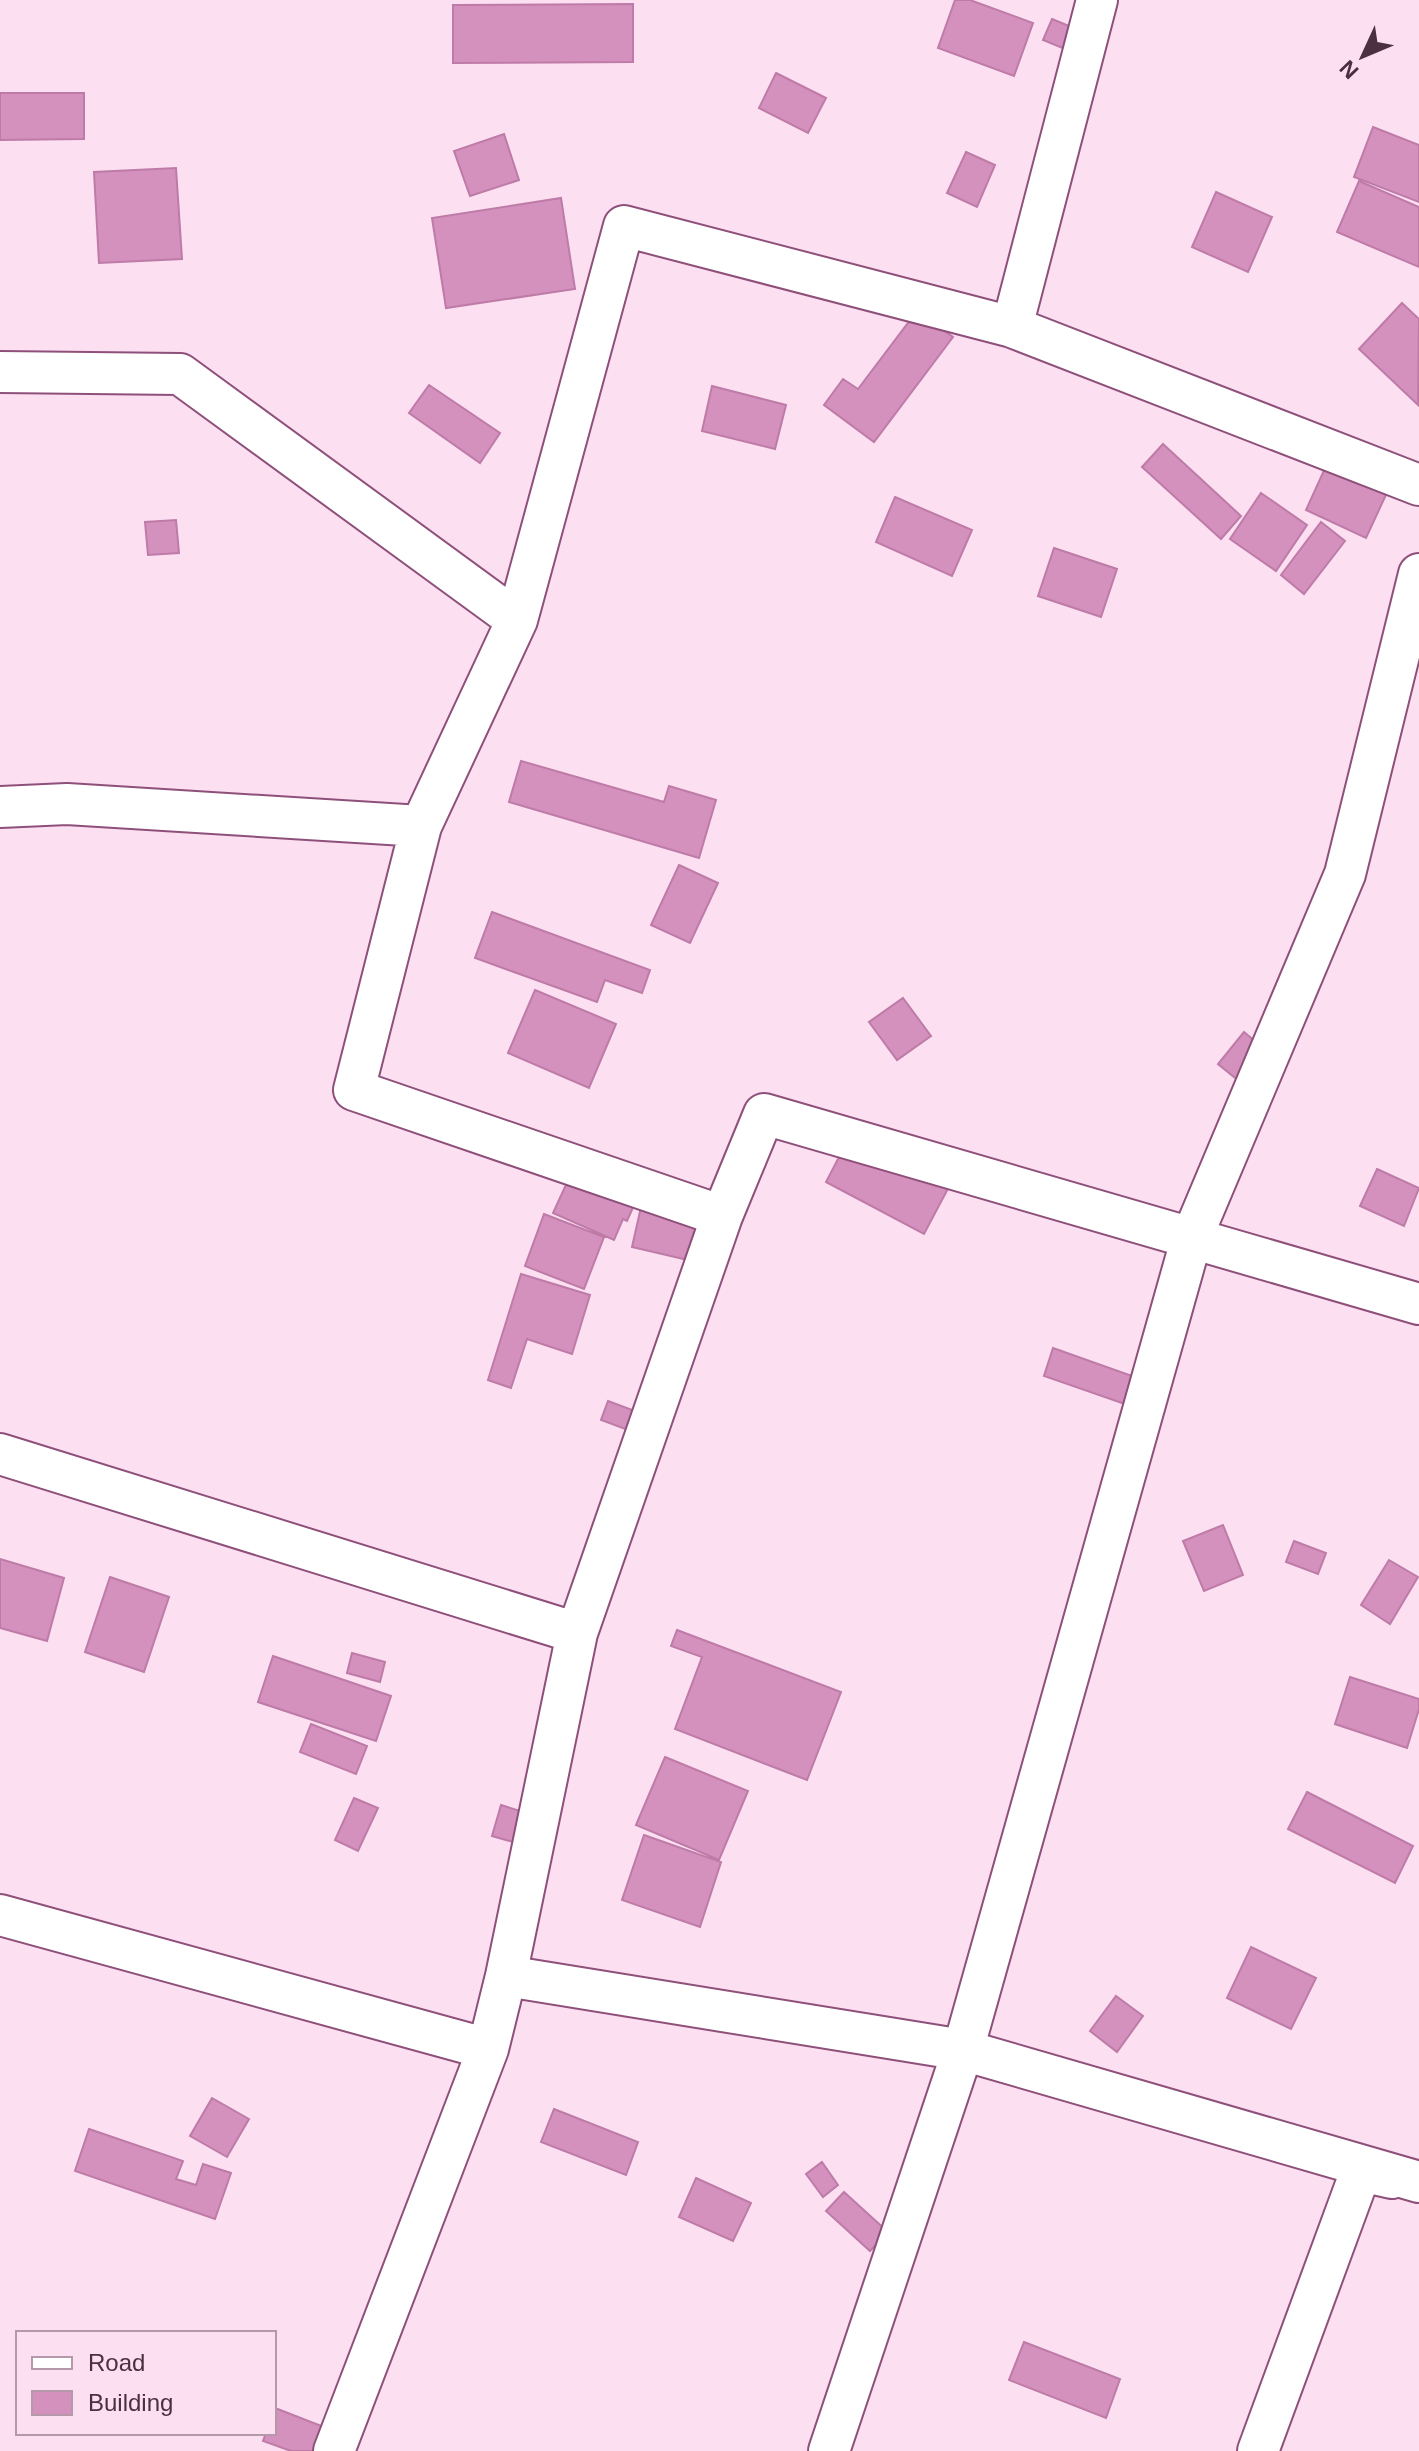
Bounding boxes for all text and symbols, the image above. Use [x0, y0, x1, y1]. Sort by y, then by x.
north arrow [1323, 16, 1403, 96]
text: N [1334, 55, 1363, 84]
legend [16, 2331, 276, 2435]
text: Road [88, 2349, 145, 2376]
text: Building [88, 2389, 173, 2416]

